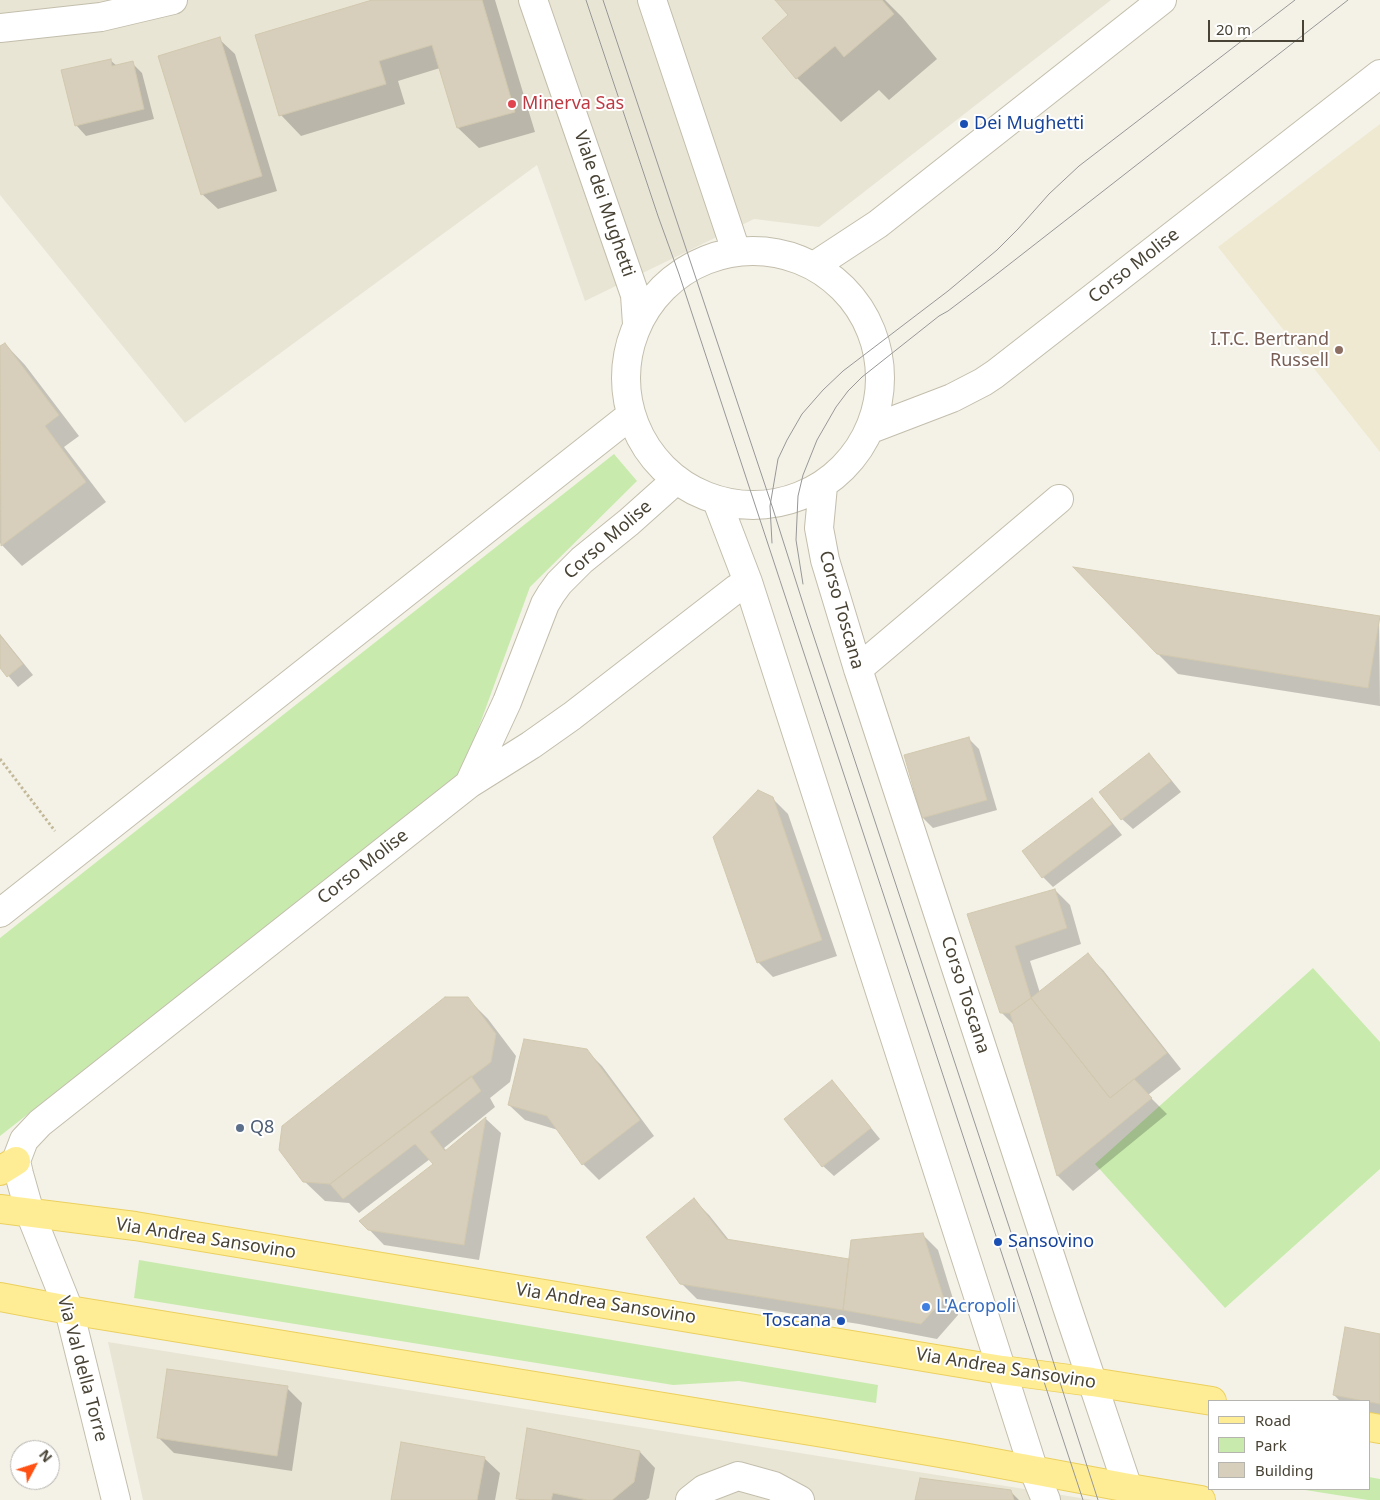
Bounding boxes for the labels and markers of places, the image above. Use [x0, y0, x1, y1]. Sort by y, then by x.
place label: Minerva Sas [522, 93, 624, 115]
marker: Minerva Sas [506, 98, 518, 110]
place label: Dei Mughetti [974, 113, 1084, 135]
marker: Dei Mughetti [958, 118, 970, 130]
place label: I.T.C. Bertrand Russell [1210, 329, 1329, 372]
marker: I.T.C. Bertrand Russell [1333, 344, 1345, 356]
place label: Q8 [250, 1117, 274, 1139]
marker: Q8 [234, 1122, 246, 1134]
place label: Sansovino [1008, 1231, 1094, 1253]
marker: Sansovino [992, 1236, 1004, 1248]
place label: L'Acropoli [936, 1296, 1016, 1318]
marker: L'Acropoli [920, 1301, 932, 1313]
place label: Toscana [763, 1310, 831, 1332]
marker: Toscana [835, 1315, 847, 1327]

